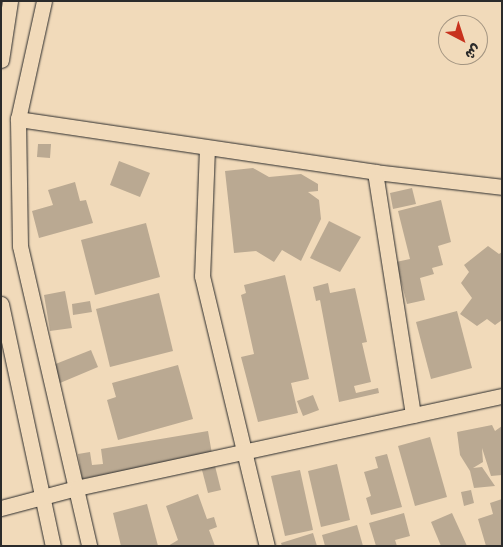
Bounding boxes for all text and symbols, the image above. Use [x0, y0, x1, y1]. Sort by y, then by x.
north arrow [438, 15, 488, 65]
text: ش [460, 38, 485, 64]

